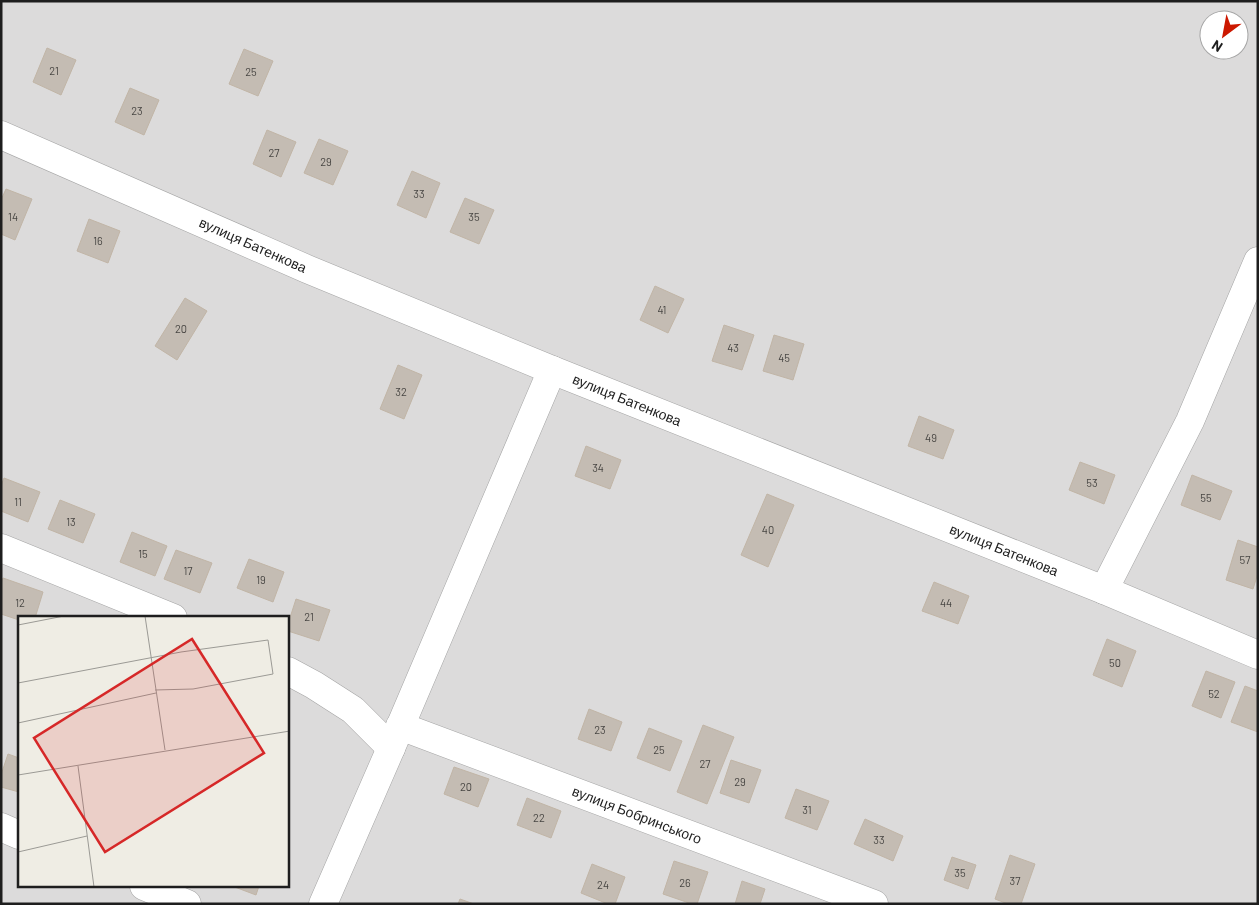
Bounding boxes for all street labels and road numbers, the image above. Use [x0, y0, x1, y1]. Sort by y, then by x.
street label: вулиця Батенкова [197, 213, 310, 276]
street label: вулиця Батенкова [570, 370, 684, 429]
street label: вулиця Батенкова [947, 520, 1061, 579]
street label: вулиця Бобринського [570, 782, 705, 847]

